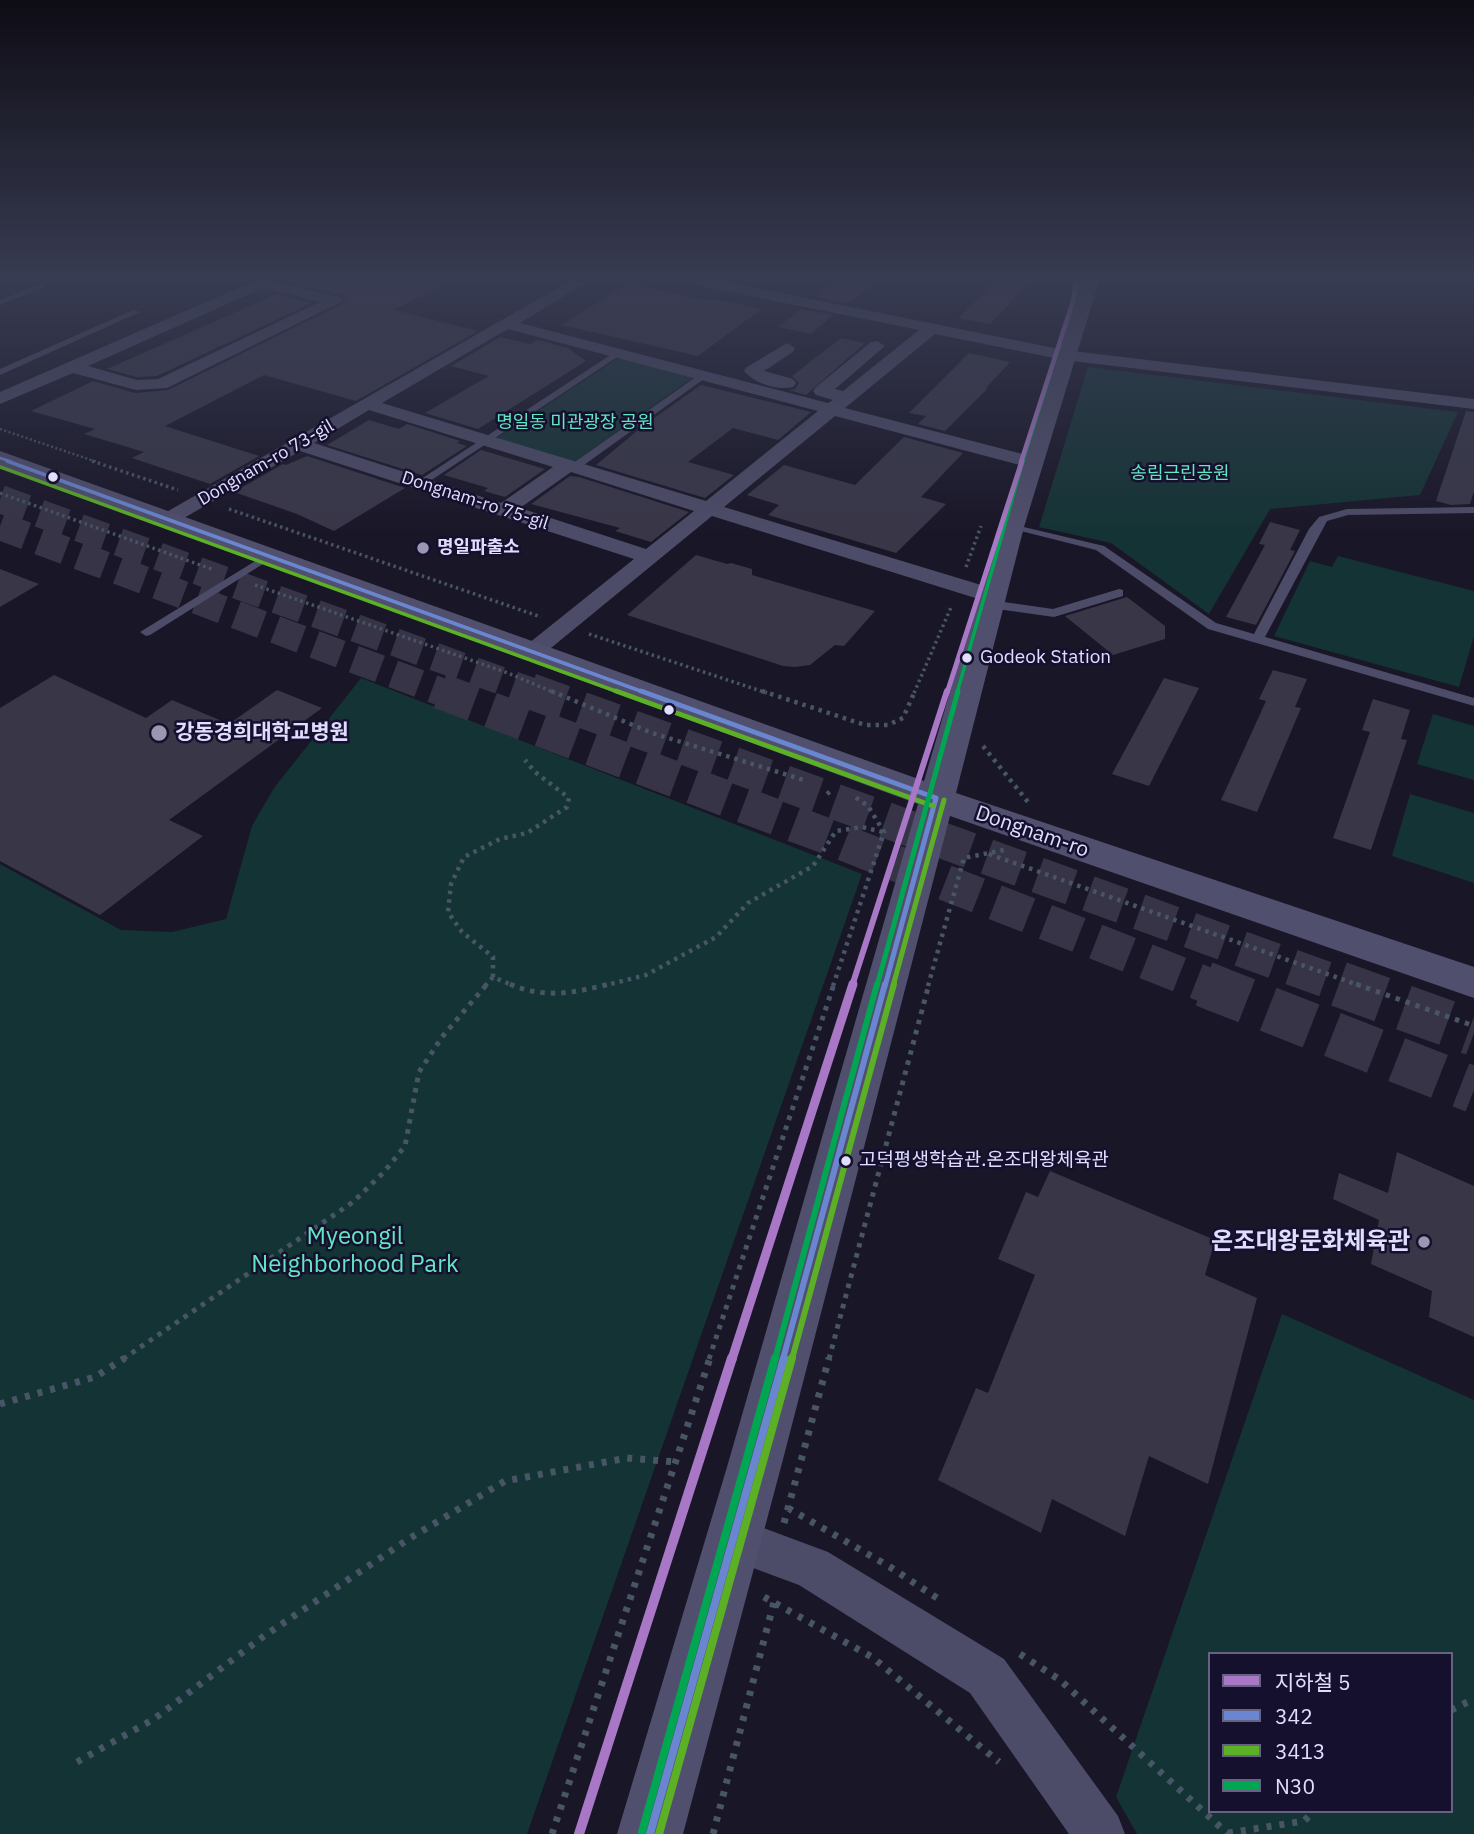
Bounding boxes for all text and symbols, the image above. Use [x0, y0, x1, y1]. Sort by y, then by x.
park label: 명일동 미관광장 공원 [496, 412, 654, 434]
street label: Dongnam-ro 73-gil [194, 415, 338, 511]
park label: 송림근린공원 [1130, 463, 1230, 485]
street label: Dongnam-ro 75-gil [399, 467, 551, 535]
unlabelled marker [46, 470, 60, 484]
place label: 명일파출소 [437, 537, 520, 559]
marker: 명일파출소 [415, 540, 431, 556]
place label: Godeok Station [980, 647, 1111, 669]
marker: Godeok Station [960, 651, 974, 665]
unlabelled marker [662, 703, 676, 717]
place label: 강동경희대학교병원 [175, 720, 349, 746]
marker: 강동경희대학교병원 [149, 723, 169, 743]
street label: Dongnam-ro [972, 801, 1092, 863]
place label: 고덕평생학습관.온조대왕체육관 [859, 1150, 1109, 1172]
marker: 고덕평생학습관.온조대왕체육관 [839, 1154, 853, 1168]
park label: Myeongil Neighborhood Park [251, 1223, 459, 1279]
place label: 온조대왕문화체육관 [1211, 1228, 1410, 1256]
marker: 온조대왕문화체육관 [1416, 1234, 1432, 1250]
legend [1208, 1652, 1453, 1813]
text: 지하철 5 [1275, 1668, 1351, 1696]
text: 342 [1275, 1702, 1313, 1730]
text: 3413 [1275, 1737, 1325, 1765]
text: N30 [1275, 1772, 1315, 1800]

